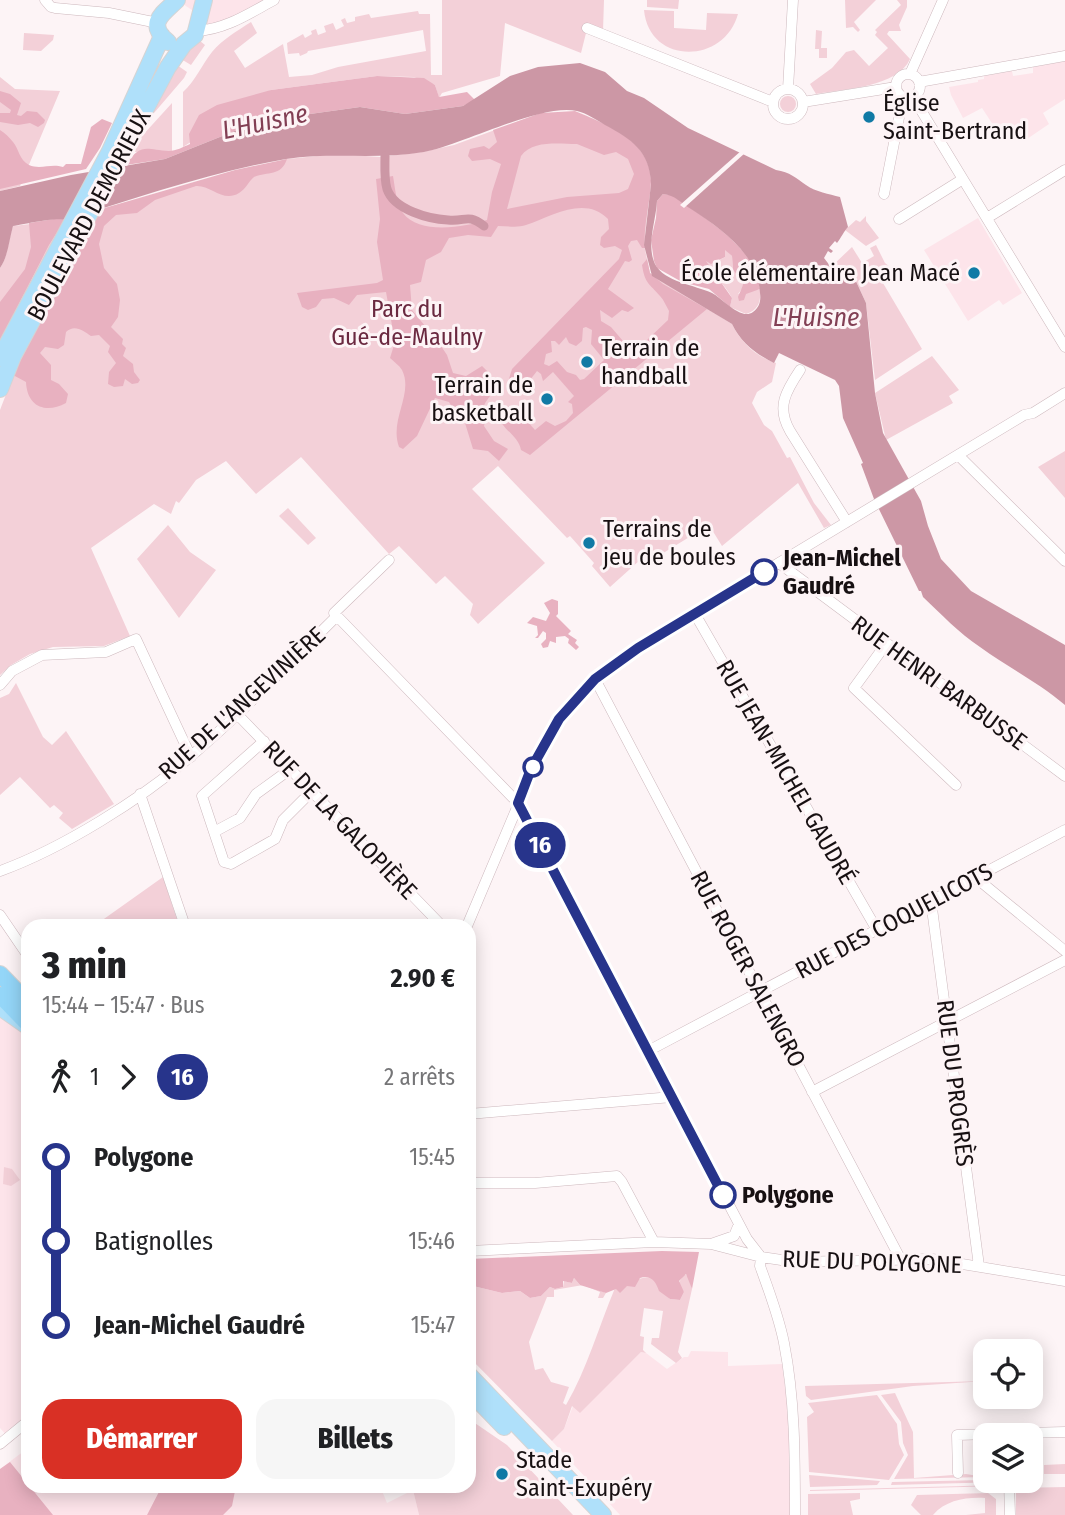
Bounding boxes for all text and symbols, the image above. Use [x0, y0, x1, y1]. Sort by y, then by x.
place label: Église Saint-Bertrand [883, 88, 1027, 145]
water label: L'Huisne [219, 98, 311, 146]
street label: BOULEVARD DEMORIEUX [22, 105, 157, 325]
marker: Église Saint-Bertrand [861, 109, 877, 125]
place label: École élémentaire Jean Macé [681, 258, 960, 287]
marker: École élémentaire Jean Macé [966, 265, 982, 281]
park label: Parc du Gué-de-Maulny [331, 295, 483, 351]
water label: L'Huisne [773, 302, 859, 333]
place label: Terrain de handball [601, 334, 699, 390]
marker: Terrain de handball [579, 354, 595, 370]
place label: Terrain de basketball [431, 371, 533, 427]
marker: Terrain de basketball [539, 391, 555, 407]
place label: Terrains de jeu de boules [602, 515, 736, 571]
marker: Terrains de jeu de boules [581, 535, 597, 551]
place label: Jean-Michel Gaudré [782, 544, 901, 600]
marker: Jean-Michel Gaudré [751, 559, 777, 585]
street label: RUE HENRI BARBUSSE [846, 610, 1032, 756]
street label: RUE DE L'ANGEVINIÈRE [152, 620, 331, 785]
street label: RUE JEAN-MICHEL GAUDRÉ [710, 655, 862, 889]
street label: RUE DE LA GALOPIÈRE [257, 734, 423, 905]
unlabelled marker [523, 757, 543, 777]
line badge: 16 [508, 822, 572, 868]
text: 16 [529, 831, 551, 859]
street label: RUE DES COQUELICOTS [791, 857, 997, 985]
street label: RUE ROGER SALENGRO [684, 866, 812, 1072]
text: 3 min [42, 942, 126, 988]
text: 2.90 € [391, 963, 455, 994]
text: 15:44 – 15:47 · Bus [42, 991, 205, 1019]
street label: RUE DU PROGRÈS [931, 998, 980, 1168]
icon: walk [42, 1058, 80, 1096]
icon: forward [109, 1058, 147, 1096]
text: 1 [90, 1063, 99, 1091]
text: 16 [171, 1063, 194, 1091]
text: 2 arrêts [384, 1063, 455, 1091]
text: Polygone [94, 1142, 193, 1173]
text: 15:45 [409, 1143, 455, 1171]
place label: Polygone [742, 1181, 834, 1209]
marker: Polygone [710, 1182, 736, 1208]
text: Batignolles [94, 1226, 213, 1257]
text: 15:46 [408, 1227, 455, 1255]
street label: RUE DU POLYGONE [782, 1245, 962, 1279]
text: Jean-Michel Gaudré [94, 1310, 305, 1341]
text: 15:47 [411, 1311, 455, 1339]
map controls [973, 1339, 1043, 1493]
button: locate [973, 1339, 1043, 1409]
button: Démarrer [42, 1399, 242, 1479]
button: Billets [256, 1399, 455, 1479]
button: layers [973, 1423, 1043, 1493]
place label: Stade Saint-Exupéry [516, 1446, 652, 1502]
marker: Stade Saint-Exupéry [494, 1466, 510, 1482]

